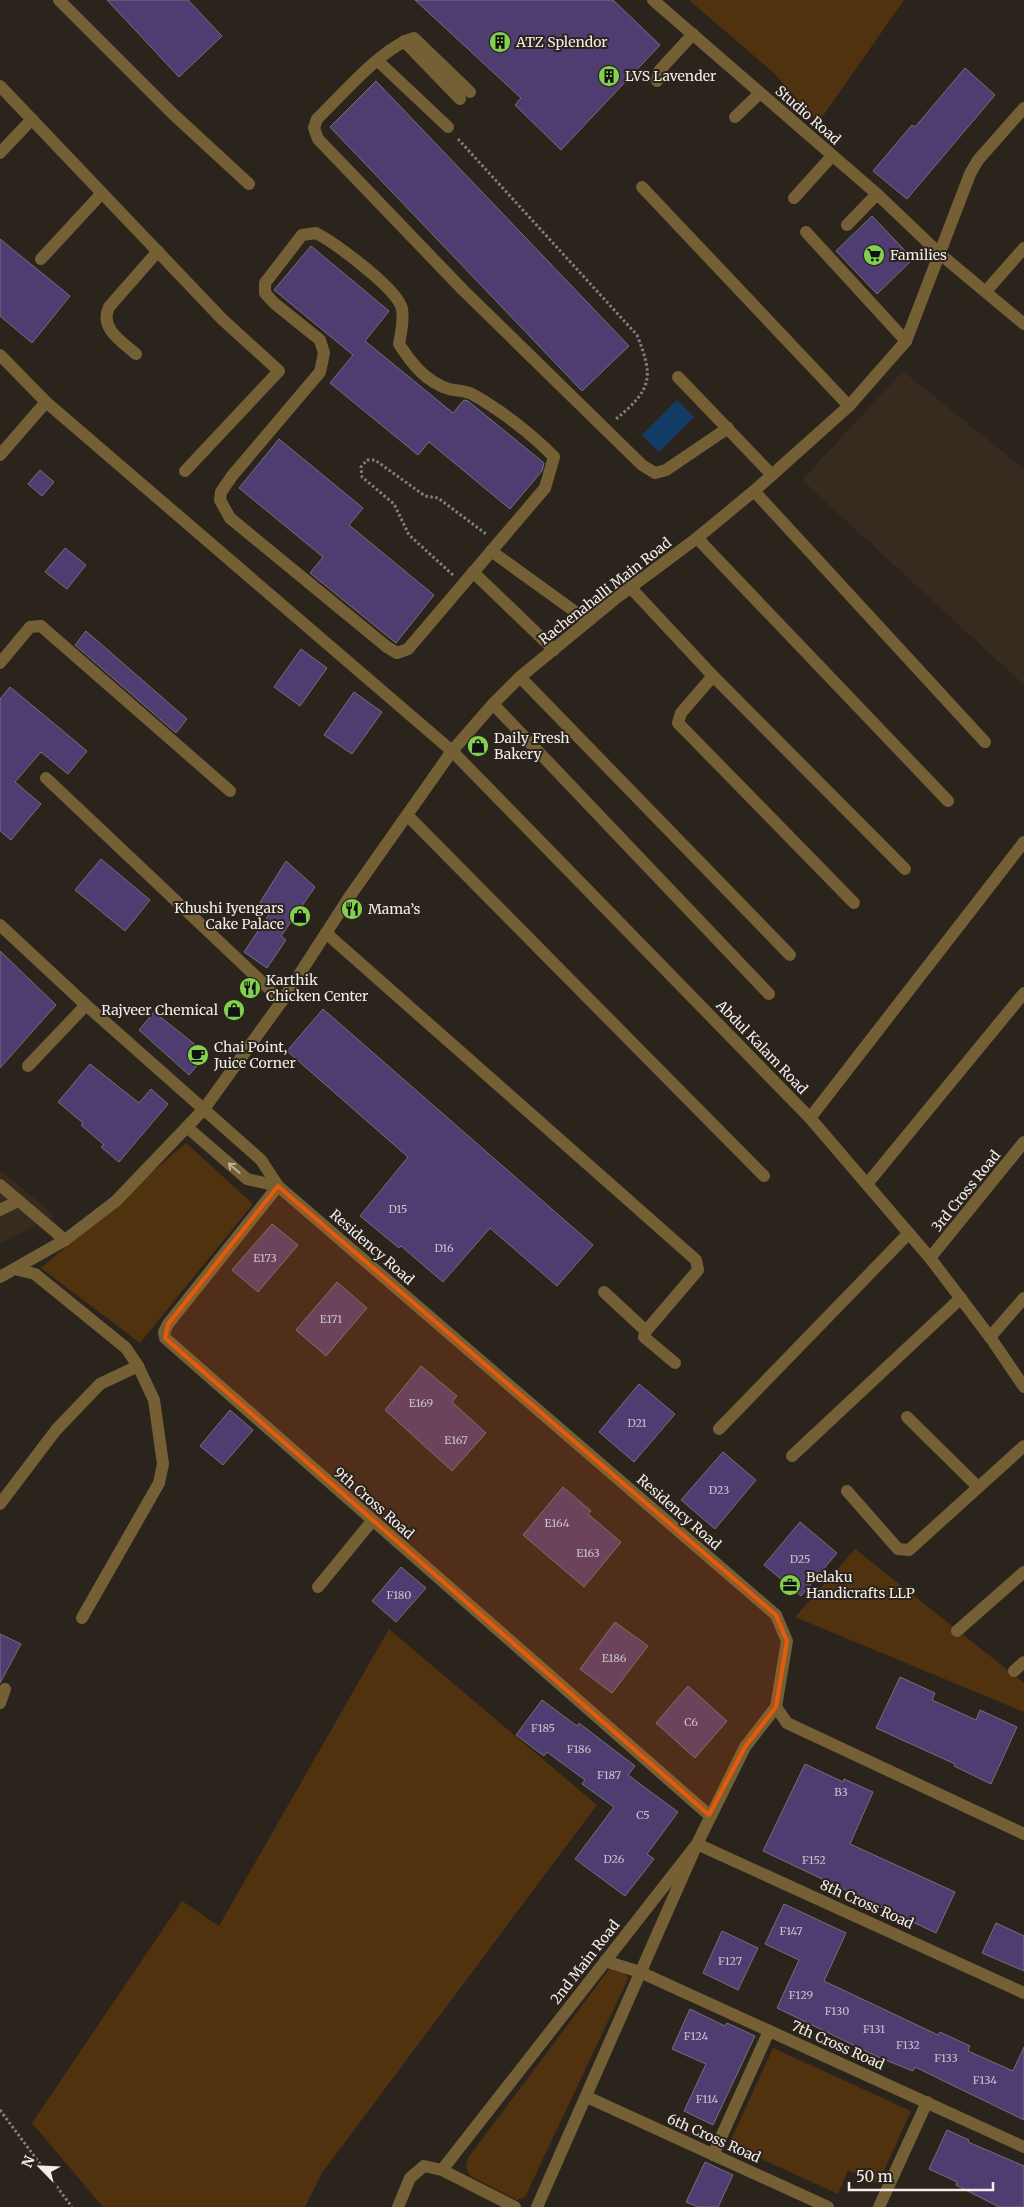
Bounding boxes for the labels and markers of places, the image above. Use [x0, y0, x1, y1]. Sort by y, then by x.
building icon: ATZ Splendor [488, 30, 512, 54]
place label: ATZ Splendor [515, 33, 608, 51]
building icon: LVS Lavender [597, 64, 621, 88]
place label: LVS Lavender [625, 67, 716, 85]
supermarket icon: Families [862, 243, 886, 267]
place label: Families [890, 246, 947, 264]
place label: Daily Fresh Bakery [494, 729, 570, 763]
shop icon: Daily Fresh Bakery [466, 734, 490, 758]
restaurant icon: Mama’s [340, 897, 364, 921]
place label: Khushi Iyengars Cake Palace [174, 899, 284, 933]
place label: Mama’s [368, 900, 421, 918]
shop icon: Khushi Iyengars Cake Palace [288, 904, 312, 928]
place label: Karthik Chicken Center [266, 971, 368, 1005]
restaurant icon: Karthik Chicken Center [238, 976, 262, 1000]
shop icon: Rajveer Chemical [222, 998, 246, 1022]
place label: Rajveer Chemical [101, 1001, 219, 1019]
place label: Chai Point, Juice Corner [213, 1038, 296, 1072]
cafe icon: Chai Point, Juice Corner [186, 1043, 210, 1067]
place label: Belaku Handicrafts LLP [806, 1568, 915, 1602]
office icon: Belaku Handicrafts LLP [778, 1573, 802, 1597]

